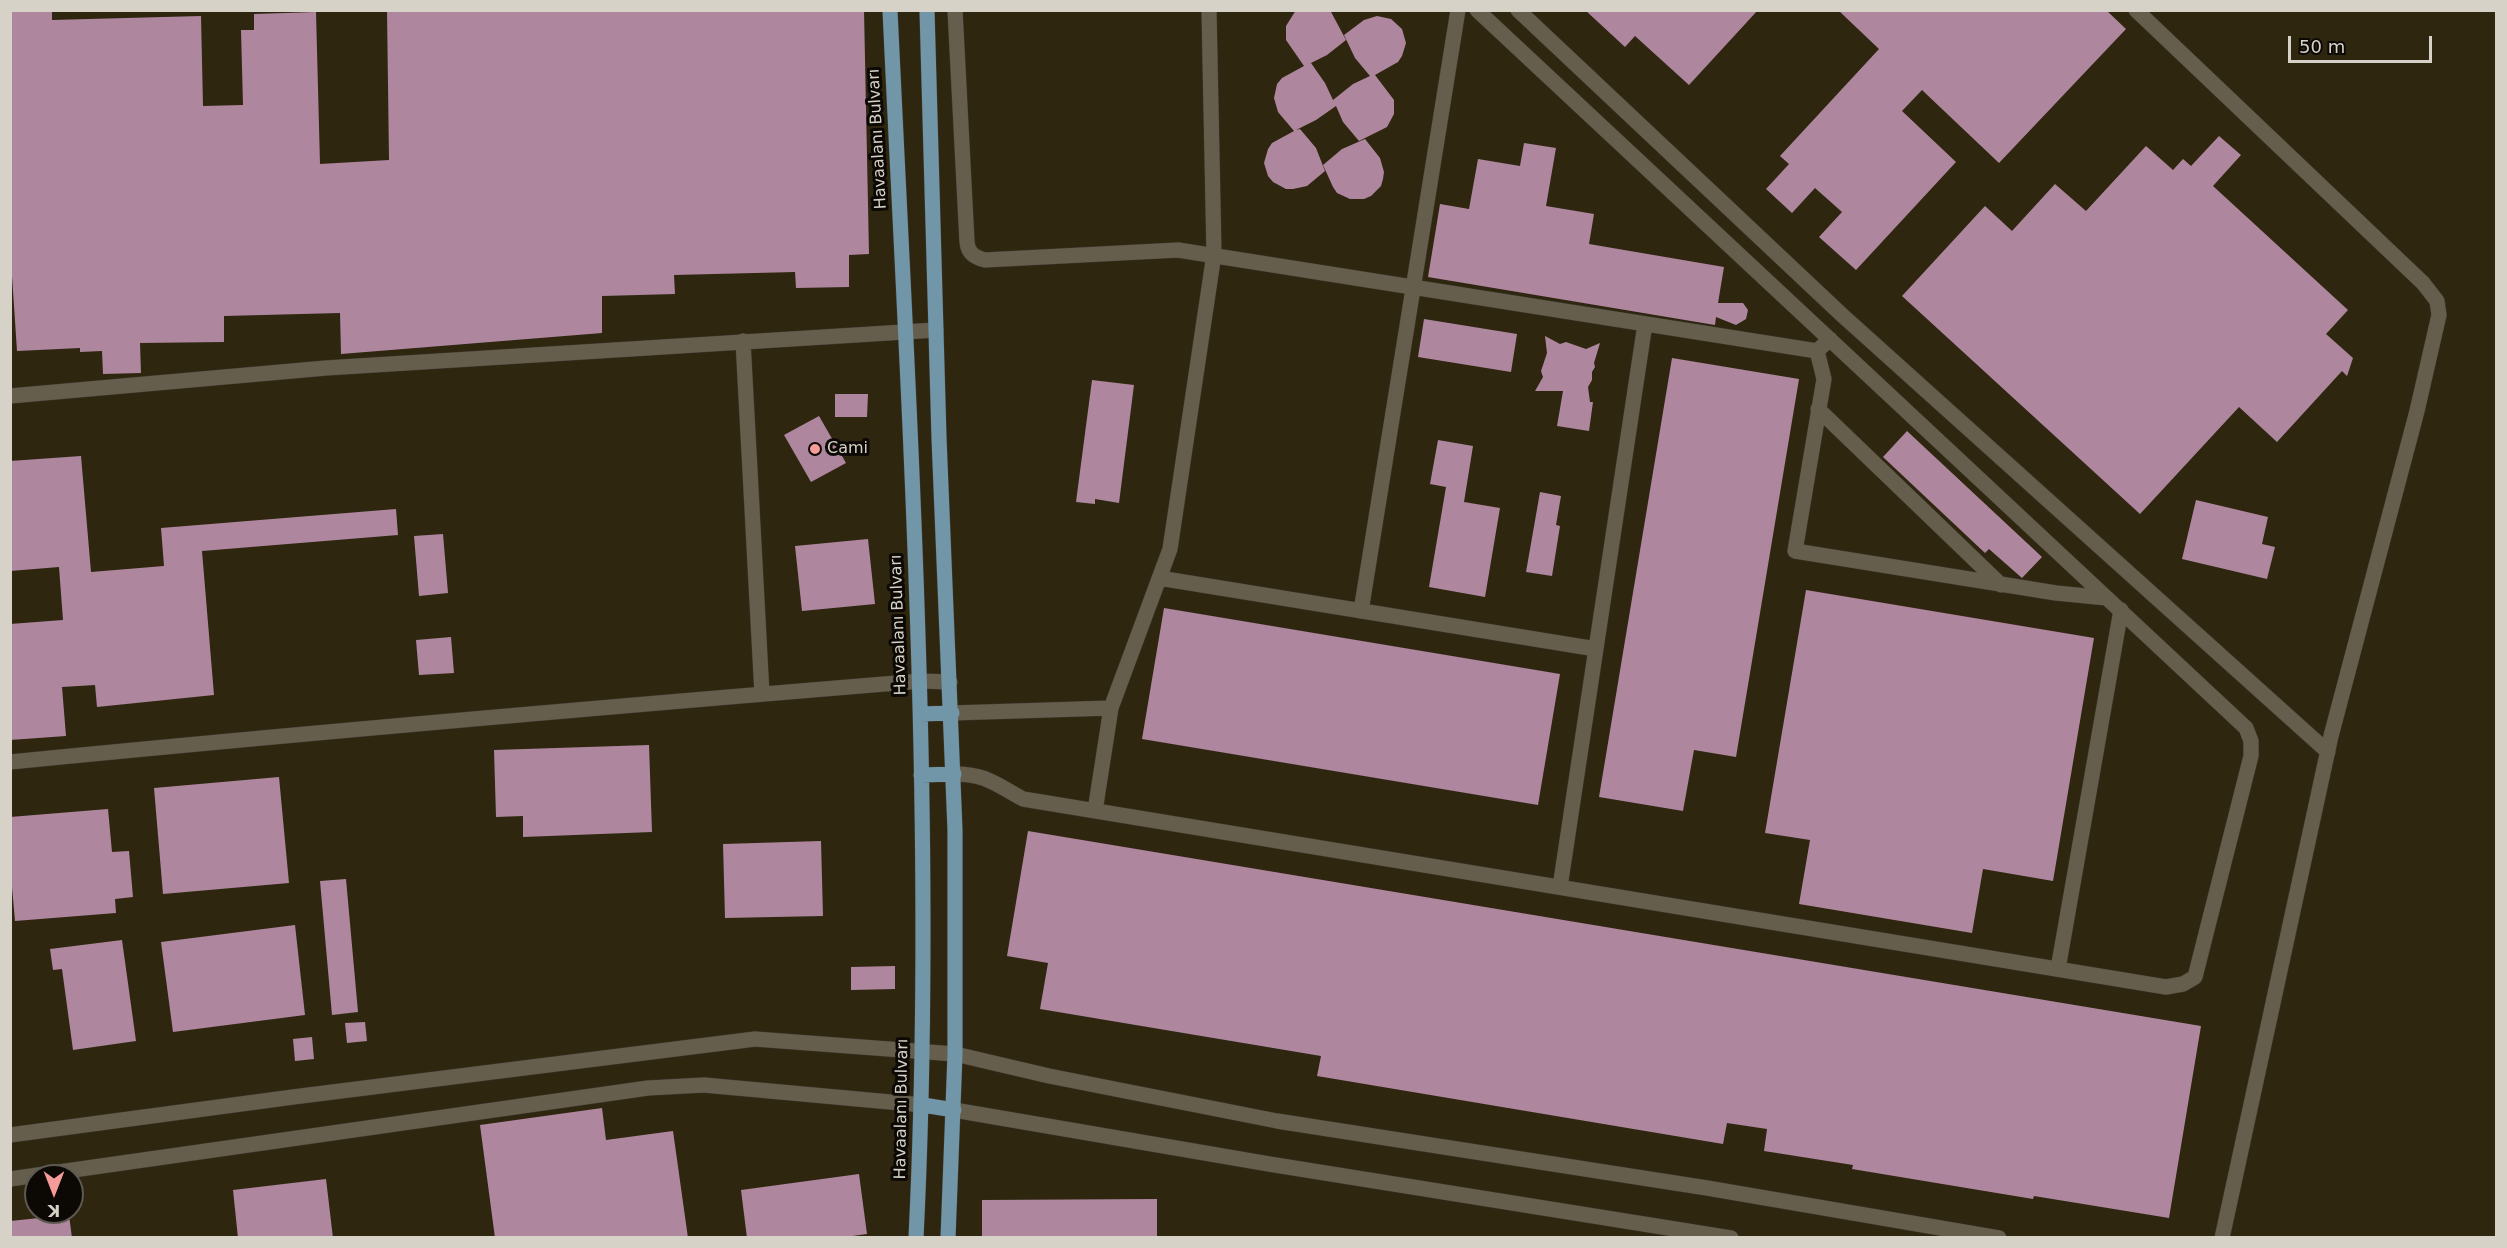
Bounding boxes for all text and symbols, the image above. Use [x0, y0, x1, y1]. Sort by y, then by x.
scale bar [2291, 24, 2435, 62]
text: 50 m [2299, 36, 2345, 57]
street label: Havaalanı Bulvarı [865, 68, 891, 210]
place label: Cami [827, 439, 868, 459]
marker: Cami [808, 442, 822, 456]
street label: Havaalanı Bulvarı [887, 554, 911, 696]
street label: Havaalanı Bulvarı [891, 1038, 913, 1180]
north arrow [24, 1164, 84, 1224]
text: K [48, 1201, 60, 1220]

